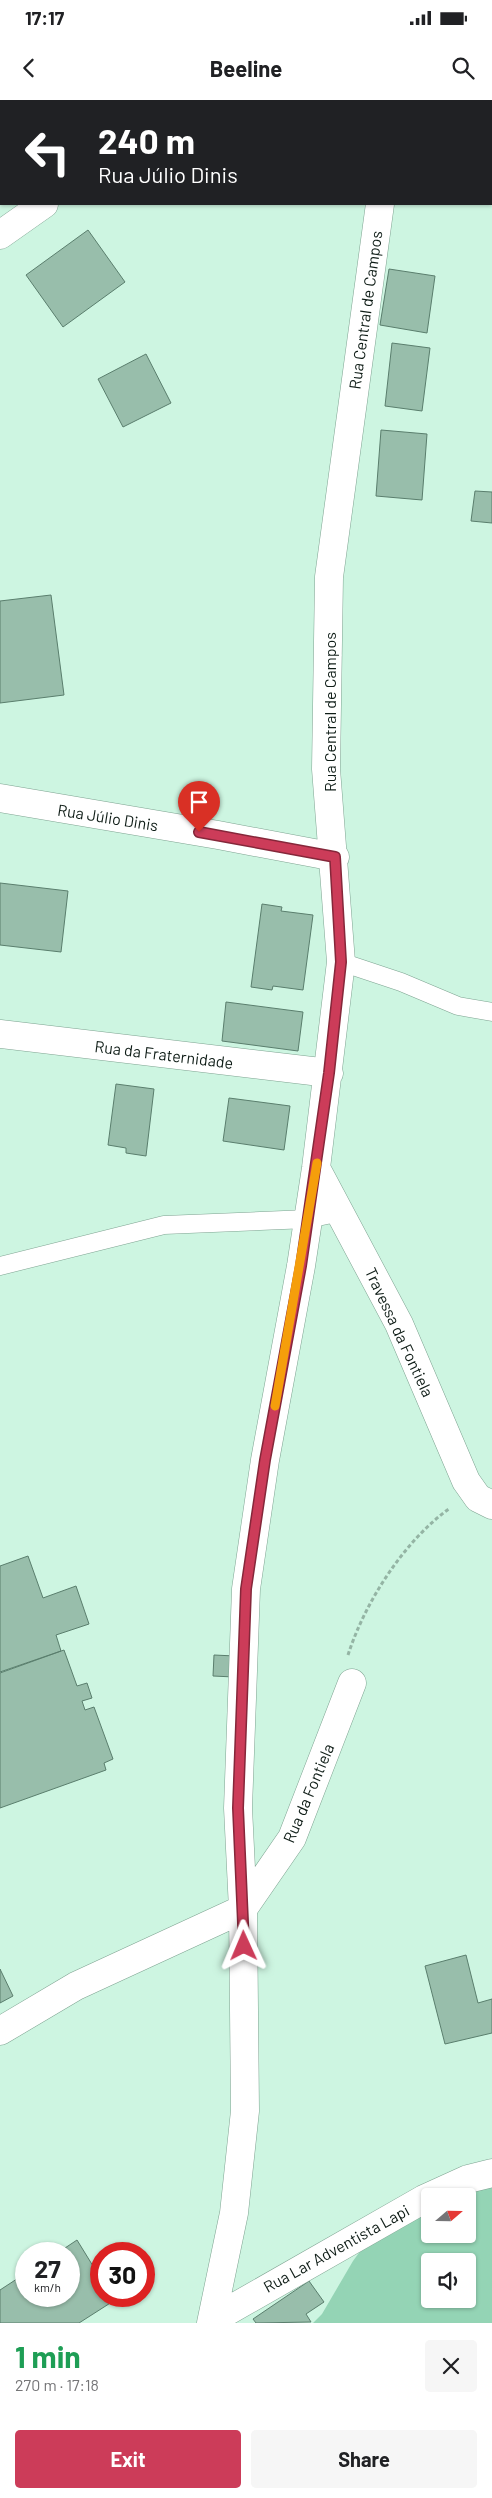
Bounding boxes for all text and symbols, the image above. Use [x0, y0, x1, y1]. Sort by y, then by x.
text: 17:17 [25, 6, 64, 29]
icon: back [15, 54, 43, 82]
icon: search [449, 54, 477, 82]
text: Beeline [210, 55, 282, 81]
text: 240 m [98, 119, 195, 161]
icon: left [15, 120, 80, 185]
text: Rua Júlio Dinis [98, 161, 238, 187]
street label: Rua Central de Campos [344, 230, 386, 390]
street label: Rua Central de Campos [320, 632, 339, 792]
pin [178, 781, 220, 832]
icon: arrive [185, 788, 213, 816]
street label: Rua Júlio Dinis [56, 800, 160, 834]
street label: Rua da Fraternidade [94, 1036, 234, 1072]
street label: Travessa da Fontiela [362, 1264, 438, 1400]
street label: Rua da Fontiela [279, 1741, 337, 1845]
position arrow [217, 1919, 269, 1971]
north arrow [421, 2188, 476, 2242]
map controls [421, 2188, 476, 2308]
street label: Rua Lar Adventista Lapi [260, 2200, 412, 2296]
speed limit sign: 30 [90, 2242, 155, 2307]
text: 27 [34, 2253, 61, 2283]
button: sound [421, 2253, 476, 2308]
text: km/h [34, 2280, 61, 2294]
text: 1 min [15, 2338, 81, 2374]
button: close [425, 2340, 477, 2392]
text: 270 m · 17:18 [15, 2375, 99, 2394]
button: Exit [15, 2430, 241, 2488]
button: Share [251, 2430, 477, 2488]

